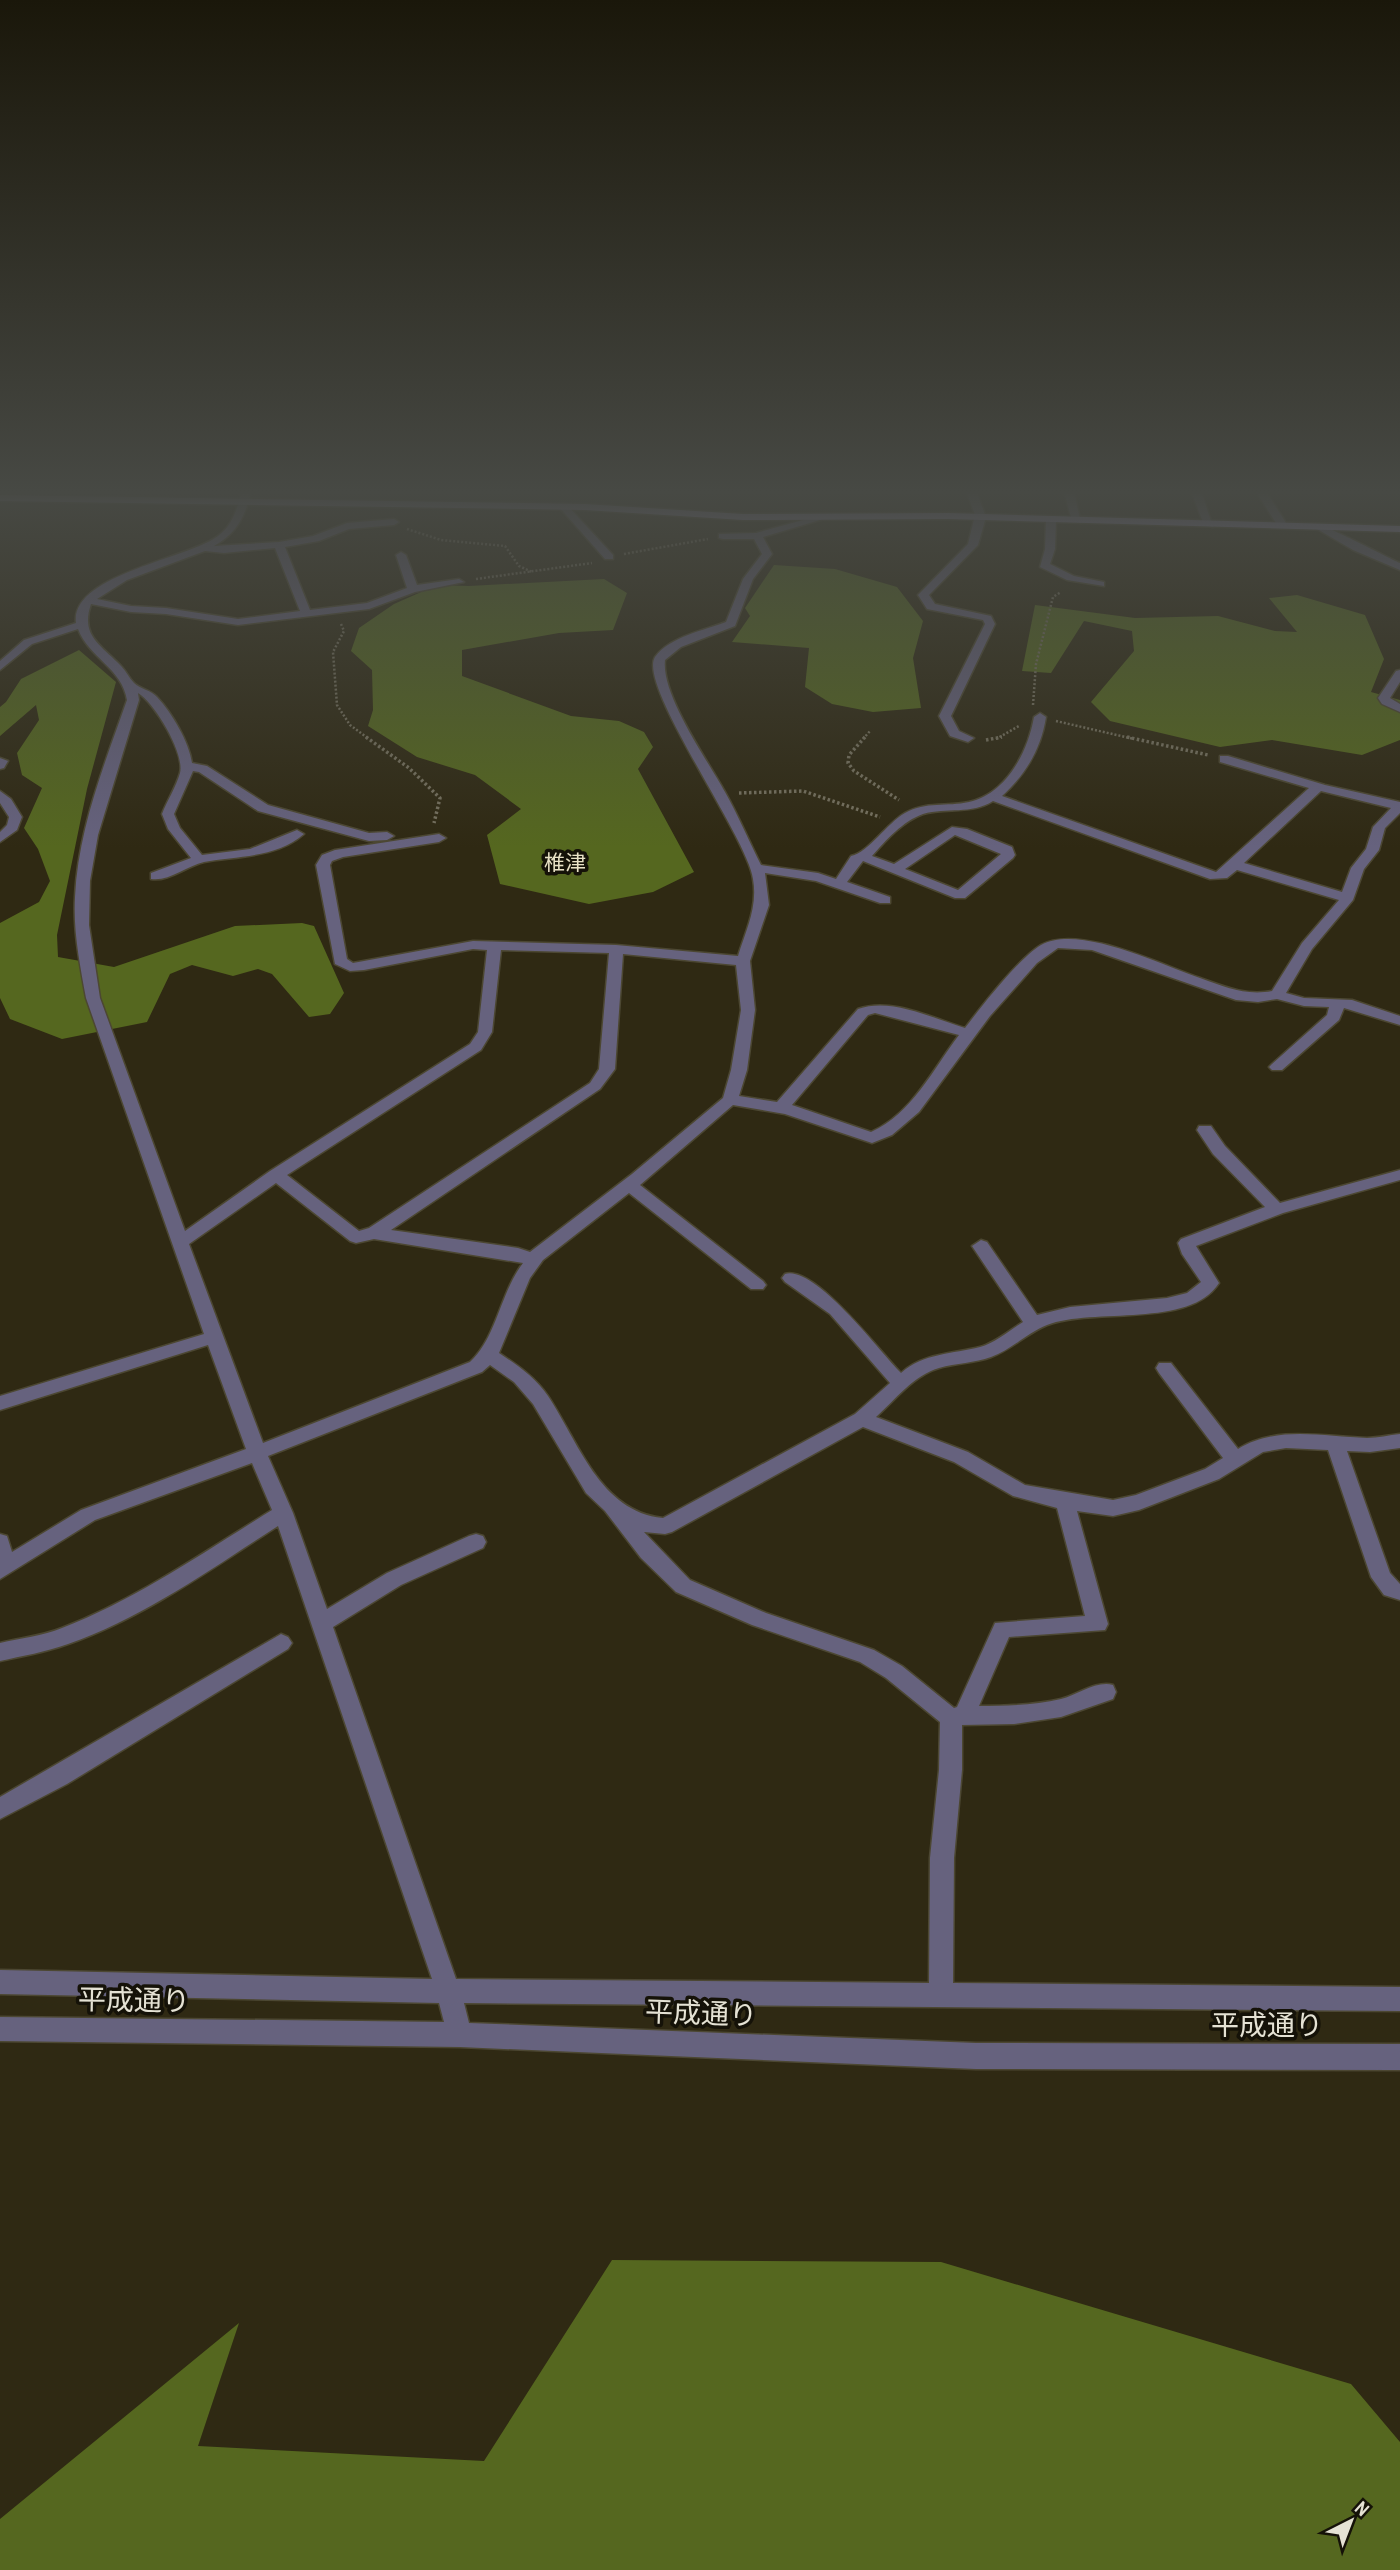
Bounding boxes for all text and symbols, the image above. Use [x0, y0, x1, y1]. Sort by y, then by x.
district label: 椎津 [544, 848, 586, 877]
street label: 平成通り [78, 1980, 190, 2020]
street label: 平成通り [644, 1992, 758, 2034]
street label: 平成通り [1211, 2006, 1323, 2044]
north arrow [1316, 2486, 1386, 2556]
text: N [1349, 2495, 1375, 2522]

